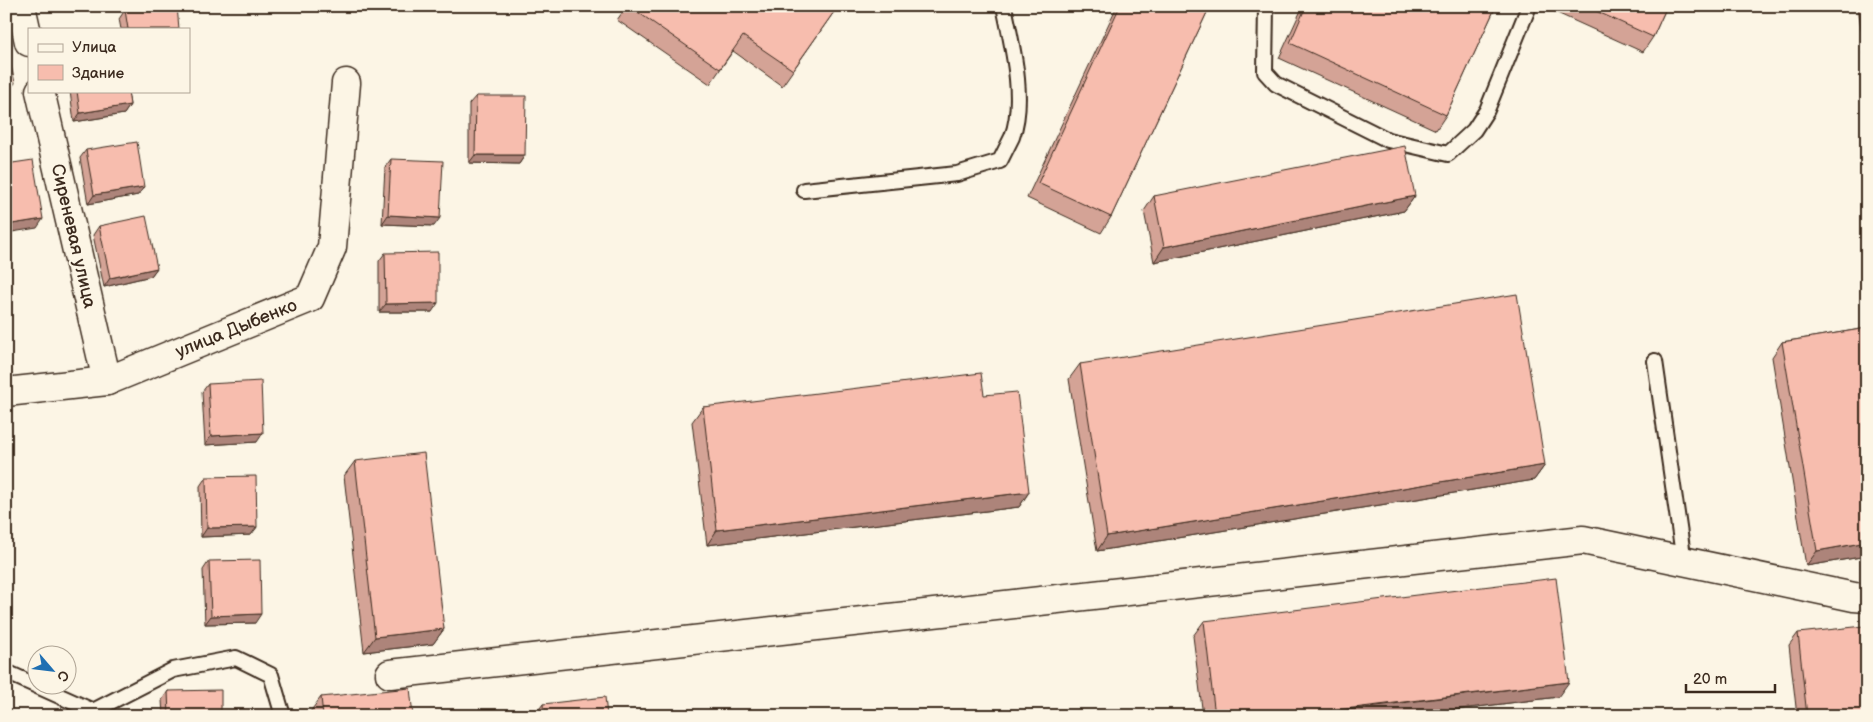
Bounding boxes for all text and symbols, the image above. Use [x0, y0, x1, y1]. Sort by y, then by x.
legend [28, 28, 190, 92]
text: Улица [72, 38, 117, 57]
text: Здание [72, 64, 124, 83]
street label: Сиреневая улица [47, 162, 100, 311]
street label: улица Дыбенко [172, 295, 300, 362]
north arrow [28, 644, 78, 694]
scale bar [1686, 662, 1774, 694]
text: С [53, 668, 73, 684]
text: 20 m [1693, 670, 1727, 689]

